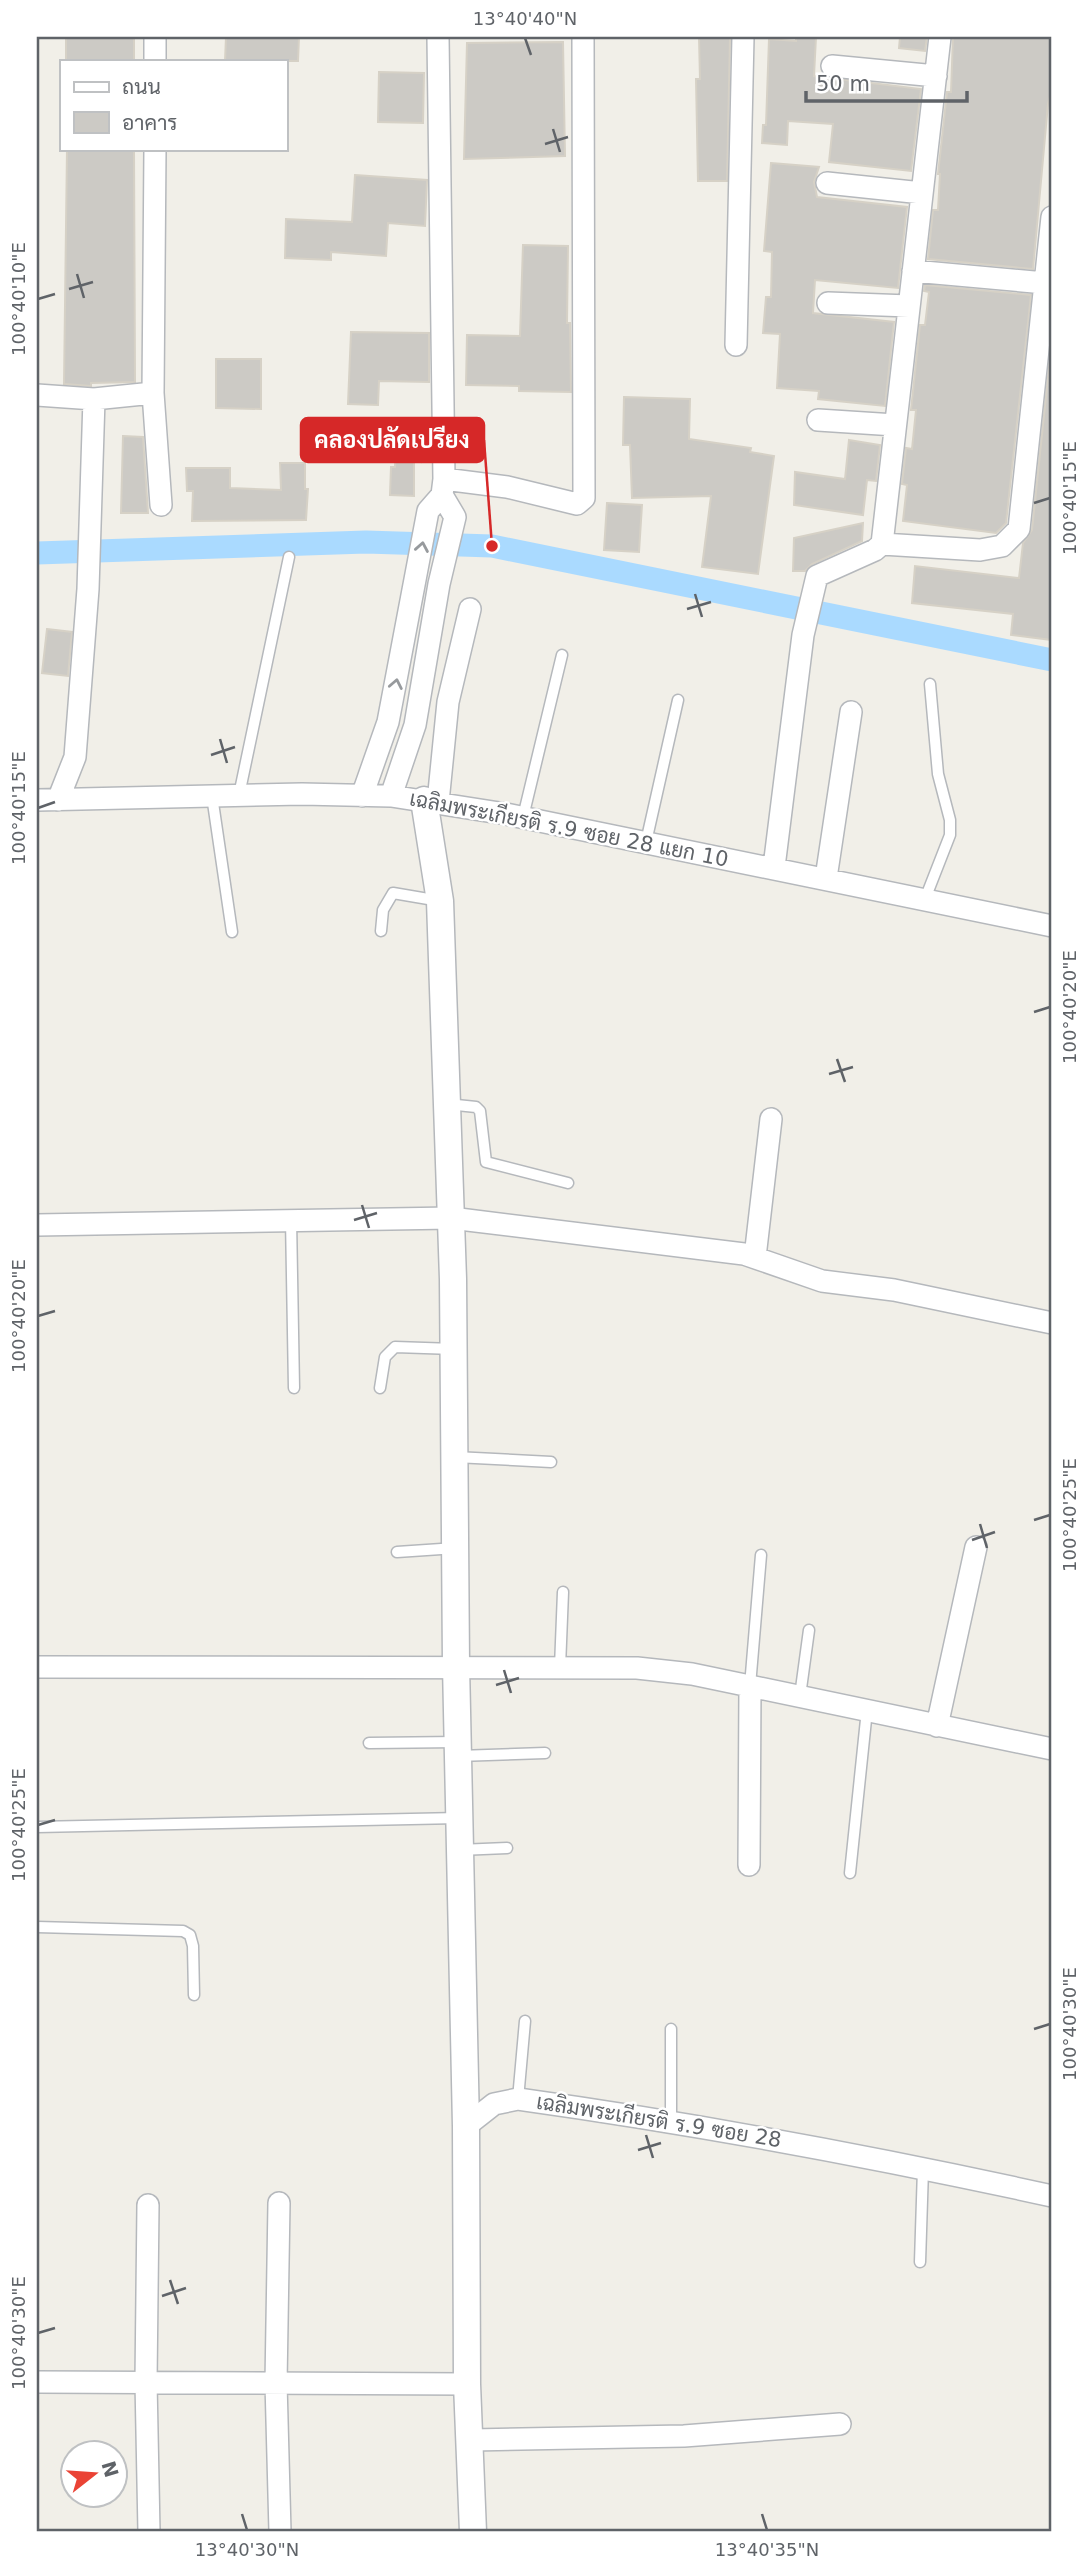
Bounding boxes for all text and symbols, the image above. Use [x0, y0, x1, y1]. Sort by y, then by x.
text: 13°40'40"N [473, 8, 577, 29]
legend [60, 60, 287, 150]
scale bar [806, 60, 967, 104]
text: 50 m [816, 72, 870, 96]
text: ถนน [122, 75, 161, 99]
text: อาคาร [122, 111, 178, 135]
text: 100°40'10"E [8, 242, 29, 356]
callout: คลองปลัดเปรียง [301, 418, 484, 462]
text: คลองปลัดเปรียง [314, 425, 470, 453]
text: 100°40'15"E [1059, 441, 1080, 555]
one-way arrow [414, 541, 429, 552]
one-way arrow [387, 678, 402, 690]
text: 100°40'15"E [8, 751, 29, 865]
street label: เฉลิมพระเกียรติ ร.9 ซอย 28 แยก 10 [408, 785, 731, 872]
text: 100°40'20"E [1059, 950, 1080, 1064]
text: 100°40'20"E [8, 1259, 29, 1373]
text: 100°40'25"E [1059, 1458, 1080, 1572]
text: 100°40'25"E [8, 1768, 29, 1882]
text: 100°40'30"E [1059, 1967, 1080, 2081]
street label: เฉลิมพระเกียรติ ร.9 ซอย 28 [535, 2089, 783, 2152]
text: 100°40'30"E [8, 2276, 29, 2390]
north arrow [60, 2440, 130, 2510]
text: N [97, 2458, 123, 2480]
text: 13°40'30"N [195, 2539, 299, 2560]
text: 13°40'35"N [715, 2539, 819, 2560]

